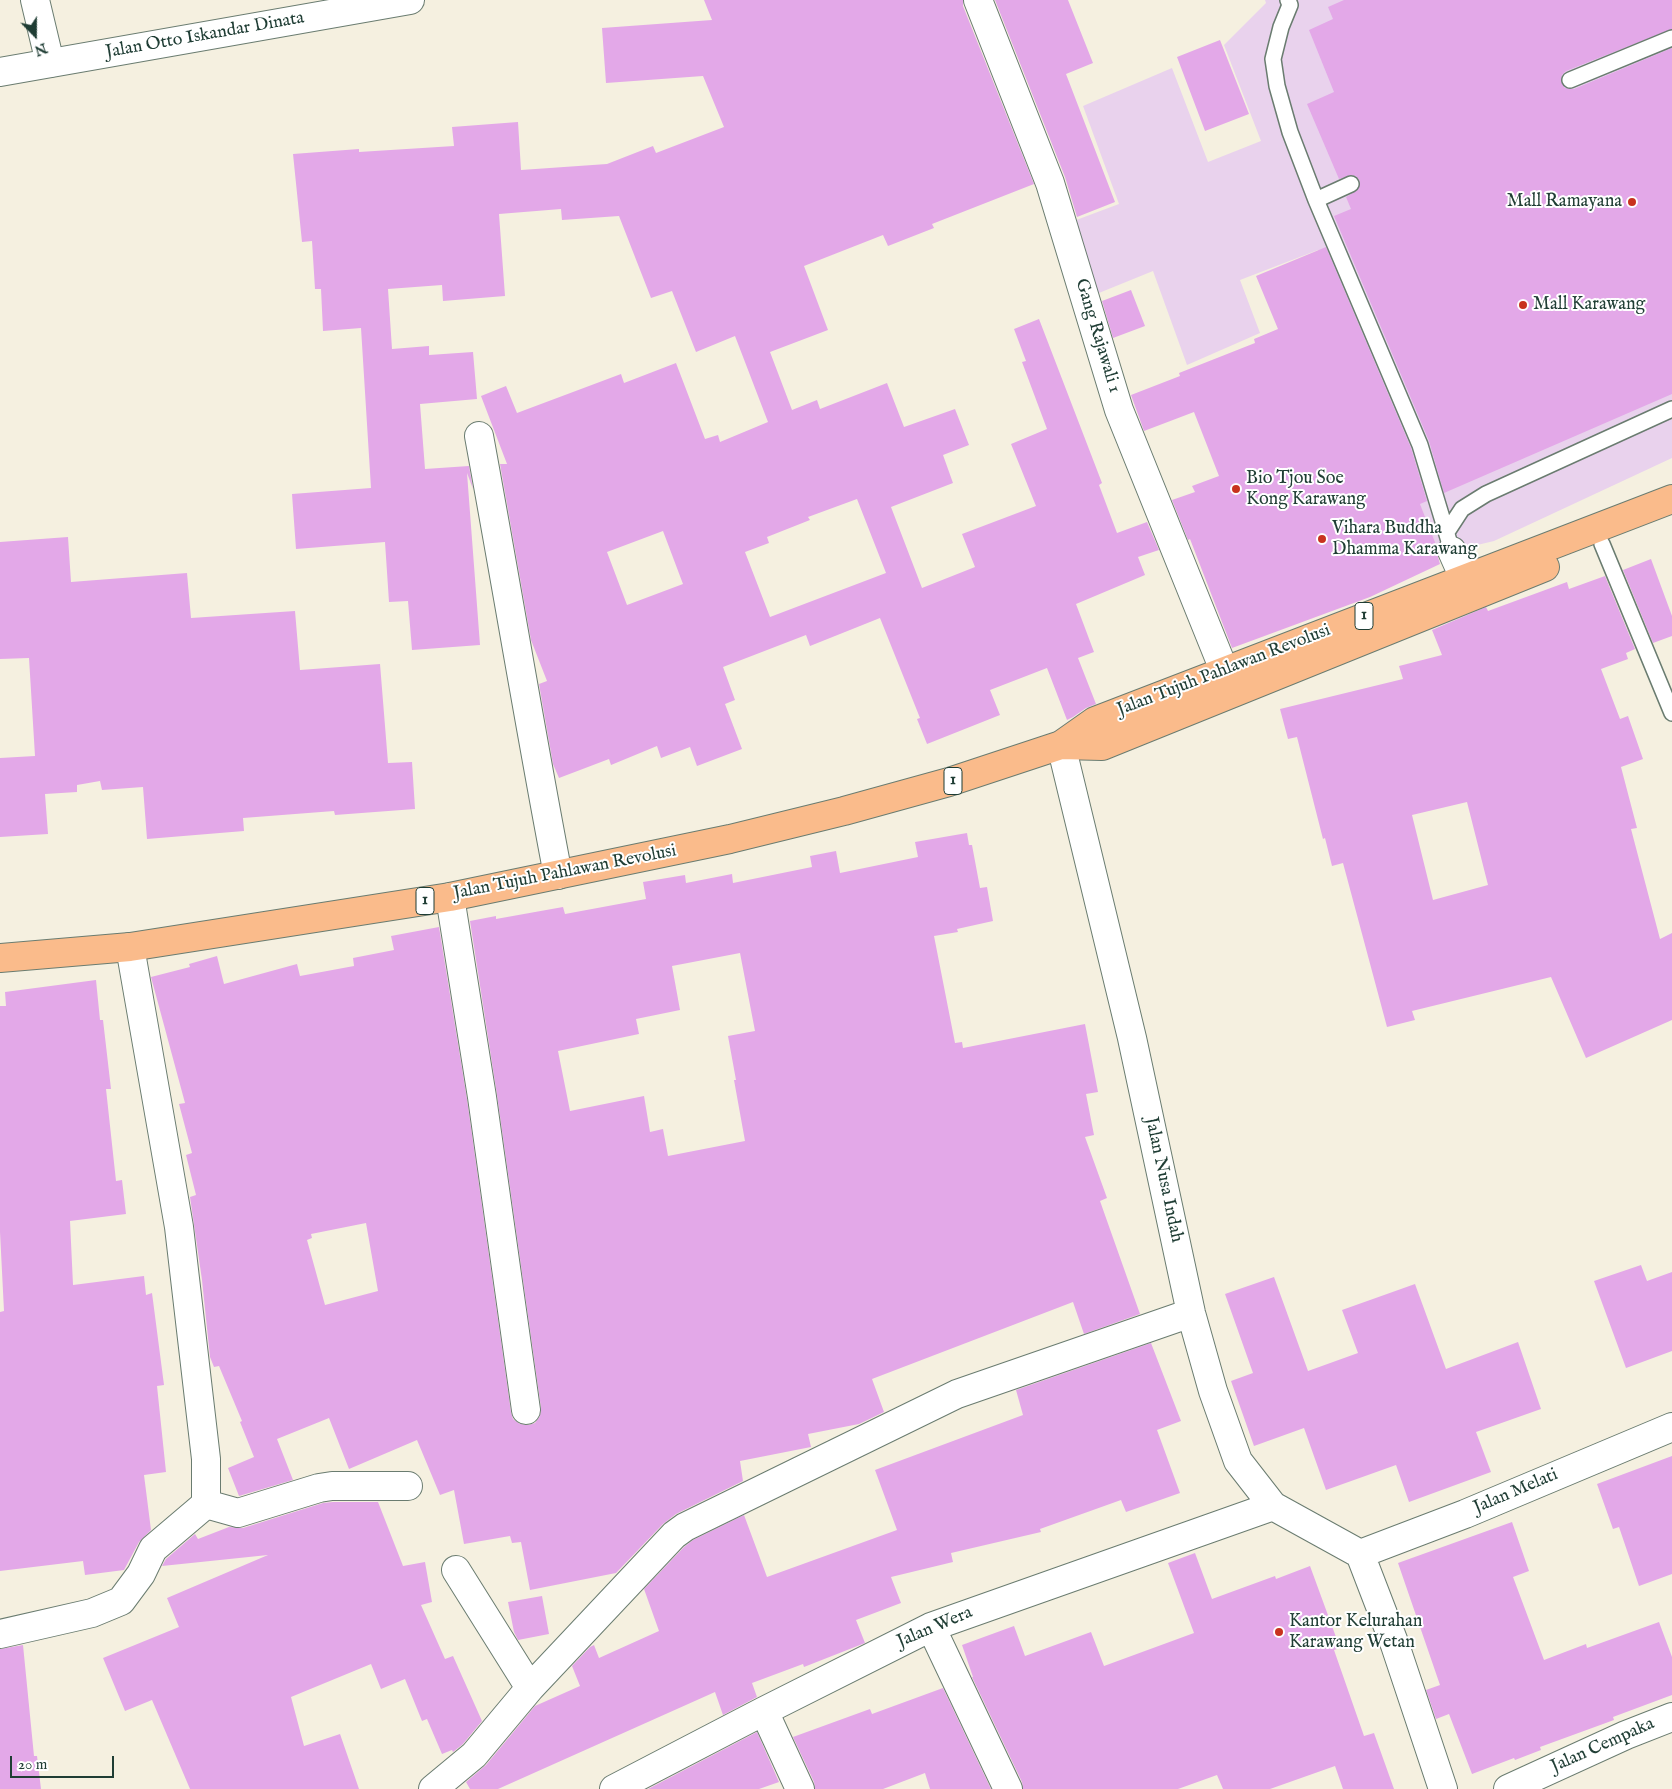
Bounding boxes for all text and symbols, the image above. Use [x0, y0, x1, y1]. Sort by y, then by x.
street label: Jalan Otto Iskandar Dinata [104, 8, 306, 64]
north arrow [10, 10, 60, 60]
text: N [32, 38, 50, 60]
place label: Mall Ramayana [1507, 191, 1622, 213]
marker: Mall Ramayana [1626, 196, 1638, 208]
street label: Gang Rajawali 1 [1069, 276, 1125, 396]
place label: Mall Karawang [1533, 294, 1645, 316]
marker: Mall Karawang [1517, 299, 1529, 311]
place label: Bio Tjou Soe Kong Karawang [1246, 468, 1366, 510]
marker: Bio Tjou Soe Kong Karawang [1230, 483, 1242, 495]
place label: Vihara Buddha Dhamma Karawang [1332, 518, 1477, 560]
marker: Vihara Buddha Dhamma Karawang [1316, 533, 1328, 545]
road number: 1 [1355, 602, 1373, 630]
street label: Jalan Tujuh Pahlawan Revolusi [1114, 620, 1334, 722]
road number: 1 [944, 768, 962, 794]
street label: Jalan Tujuh Pahlawan Revolusi [452, 841, 678, 905]
road number: 1 [416, 888, 434, 914]
street label: Jalan Nusa Indah [1139, 1115, 1187, 1245]
street label: Jalan Melati [1471, 1465, 1561, 1519]
street label: Jalan Wera [894, 1602, 976, 1654]
place label: Kantor Kelurahan Karawang Wetan [1289, 1611, 1422, 1654]
marker: Kantor Kelurahan Karawang Wetan [1273, 1626, 1285, 1638]
street label: Jalan Cempaka [1548, 1714, 1658, 1778]
scale bar [12, 1746, 116, 1778]
text: 20 m [18, 1755, 47, 1774]

